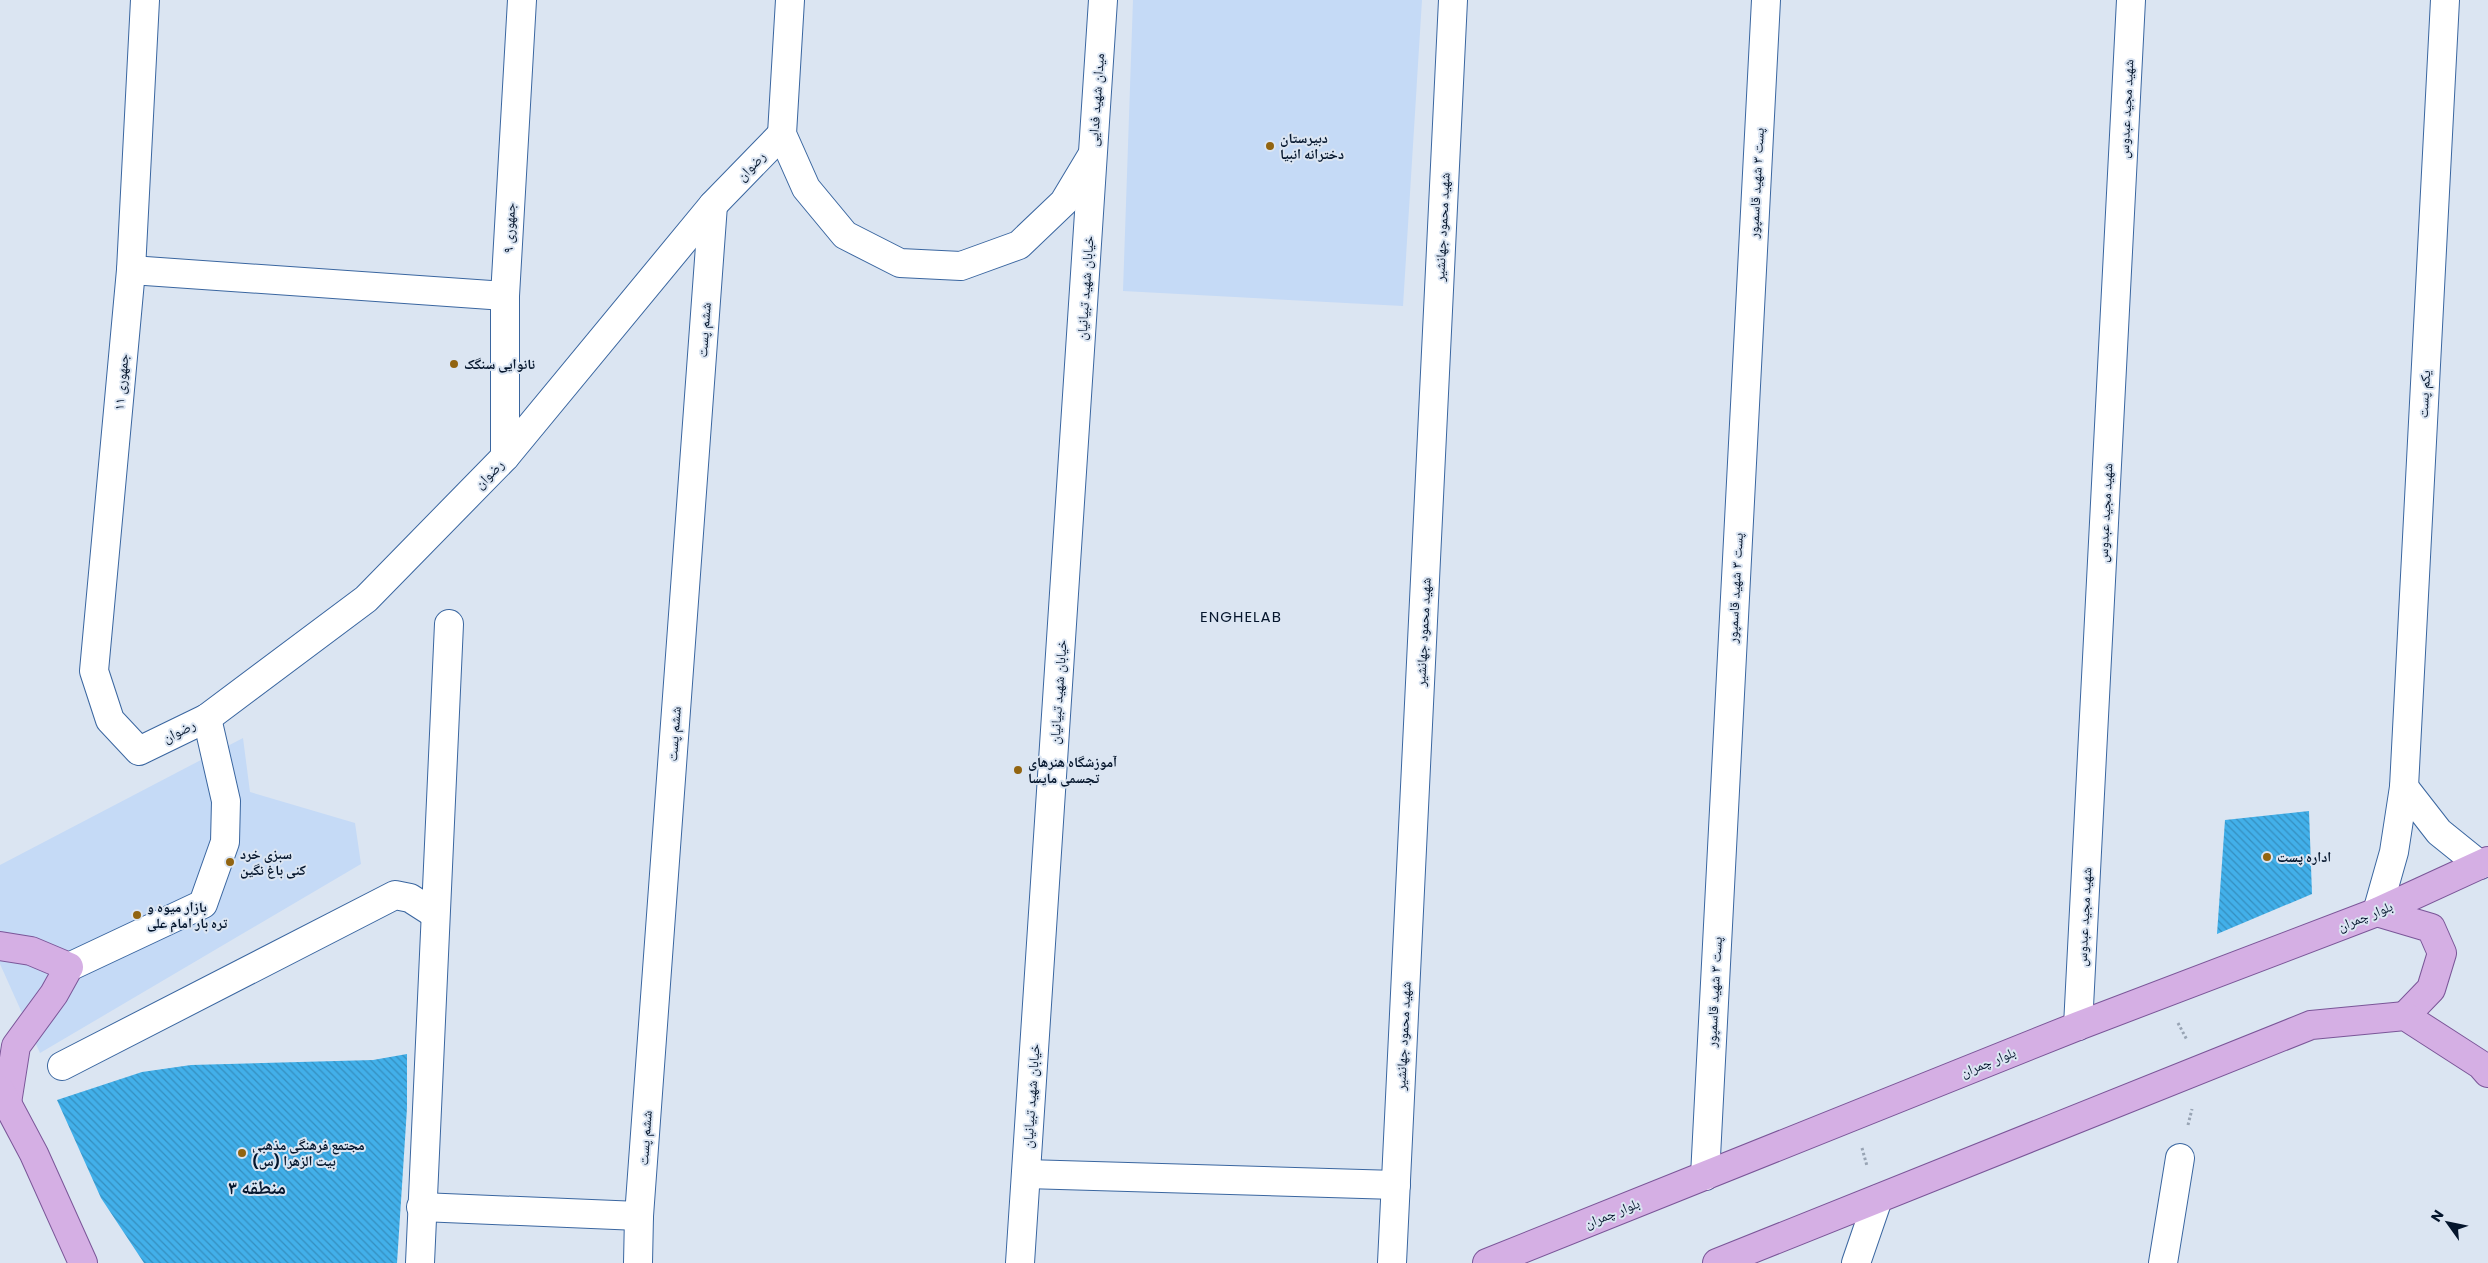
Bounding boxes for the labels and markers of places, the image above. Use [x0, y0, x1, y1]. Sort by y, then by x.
place label: دبیرستان دخترانه انبیا [1280, 128, 1344, 164]
marker: دبیرستان دخترانه انبیا [1264, 140, 1276, 152]
place label: نانوایی سنگک [464, 354, 535, 374]
marker: نانوایی سنگک [448, 358, 460, 370]
place label: آموزشگاه هنرهای تجسمی مایسا [1028, 752, 1117, 788]
marker: آموزشگاه هنرهای تجسمی مایسا [1012, 764, 1024, 776]
place label: سبزی خرد کنی باغ نگین [240, 844, 306, 880]
place label: اداره پست [2277, 847, 2331, 867]
marker: اداره پست [2261, 851, 2273, 863]
marker: سبزی خرد کنی باغ نگین [224, 856, 236, 868]
place label: بازار میوه و تره بار امام علی [147, 897, 228, 933]
marker: بازار میوه و تره بار امام علی [131, 909, 143, 921]
place label: مجتمع فرهنگی مذهبی بیت الزهرا (س) [252, 1135, 365, 1171]
marker: مجتمع فرهنگی مذهبی بیت الزهرا (س) [236, 1147, 248, 1159]

